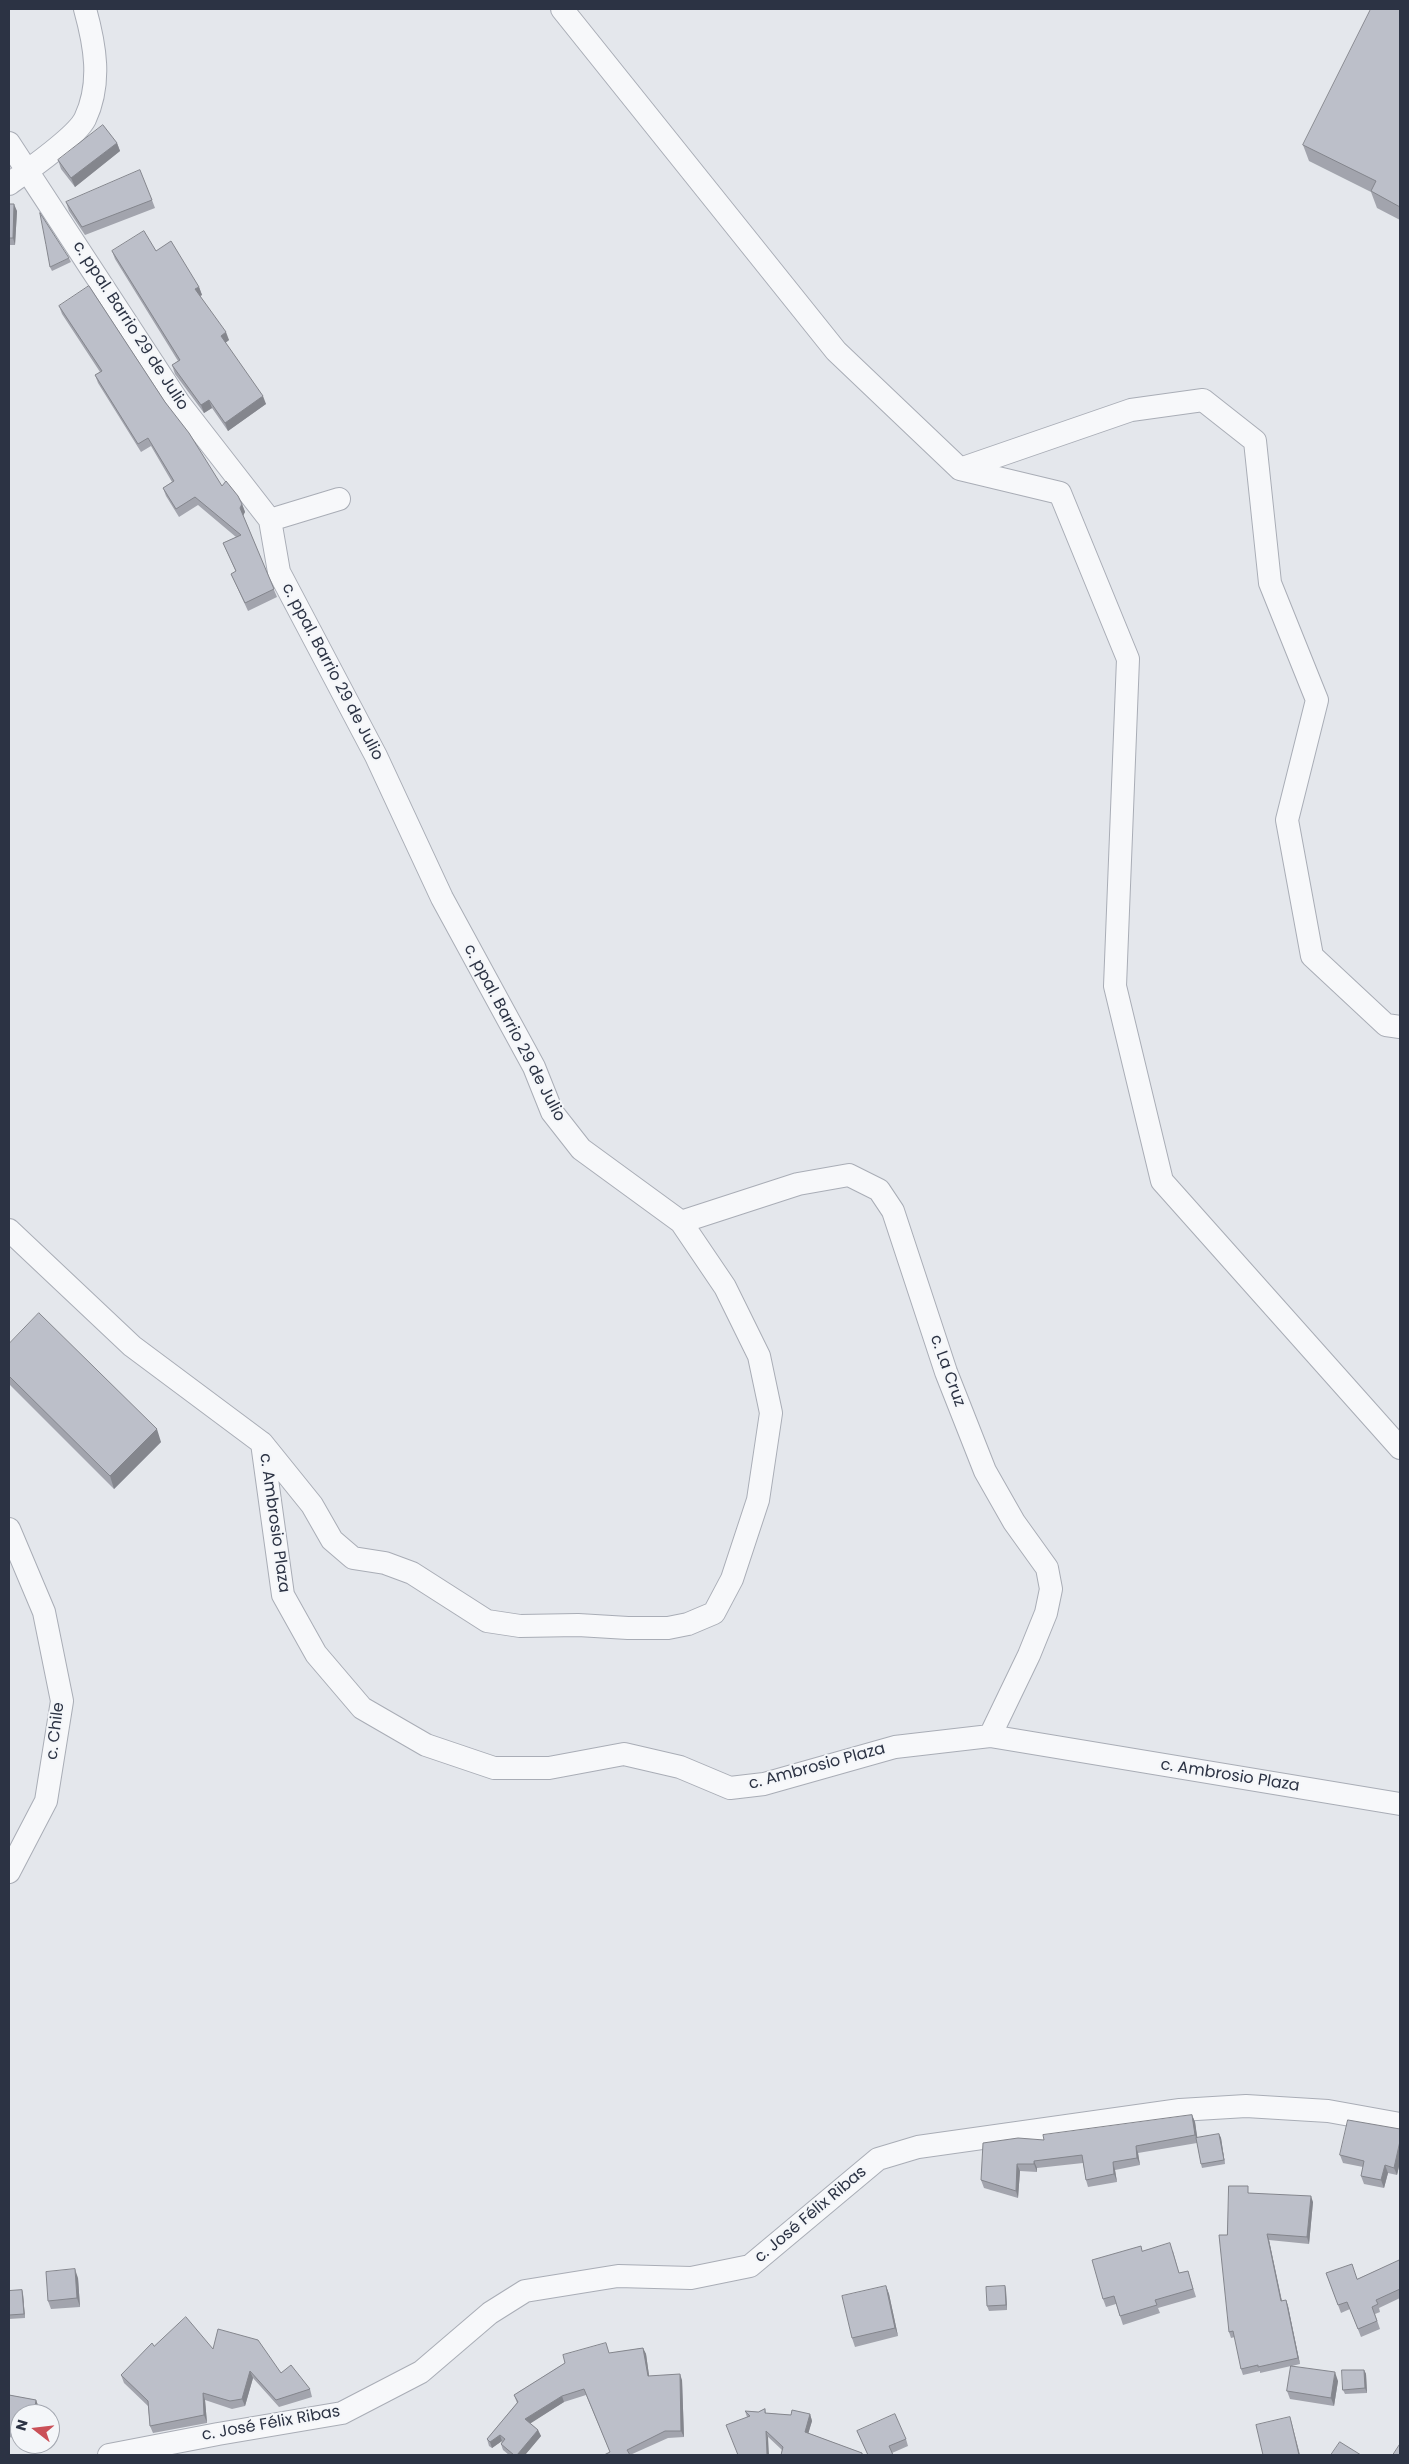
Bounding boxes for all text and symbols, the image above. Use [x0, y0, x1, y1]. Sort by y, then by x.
street label: c. ppal. Barrio 29 de Julio [68, 238, 192, 414]
street label: c. ppal. Barrio 29 de Julio [277, 580, 387, 764]
street label: c. ppal. Barrio 29 de Julio [459, 941, 569, 1125]
street label: c. La Cruz [925, 1332, 969, 1410]
street label: c. Ambrosio Plaza [255, 1452, 293, 1594]
street label: c. Chile [43, 1701, 69, 1761]
street label: c. Ambrosio Plaza [747, 1740, 887, 1794]
street label: c. Ambrosio Plaza [1159, 1756, 1301, 1796]
street label: c. José Félix Ribas [751, 2163, 871, 2267]
street label: c. José Félix Ribas [200, 2402, 342, 2446]
north arrow [10, 2404, 60, 2454]
text: N [10, 2417, 33, 2433]

